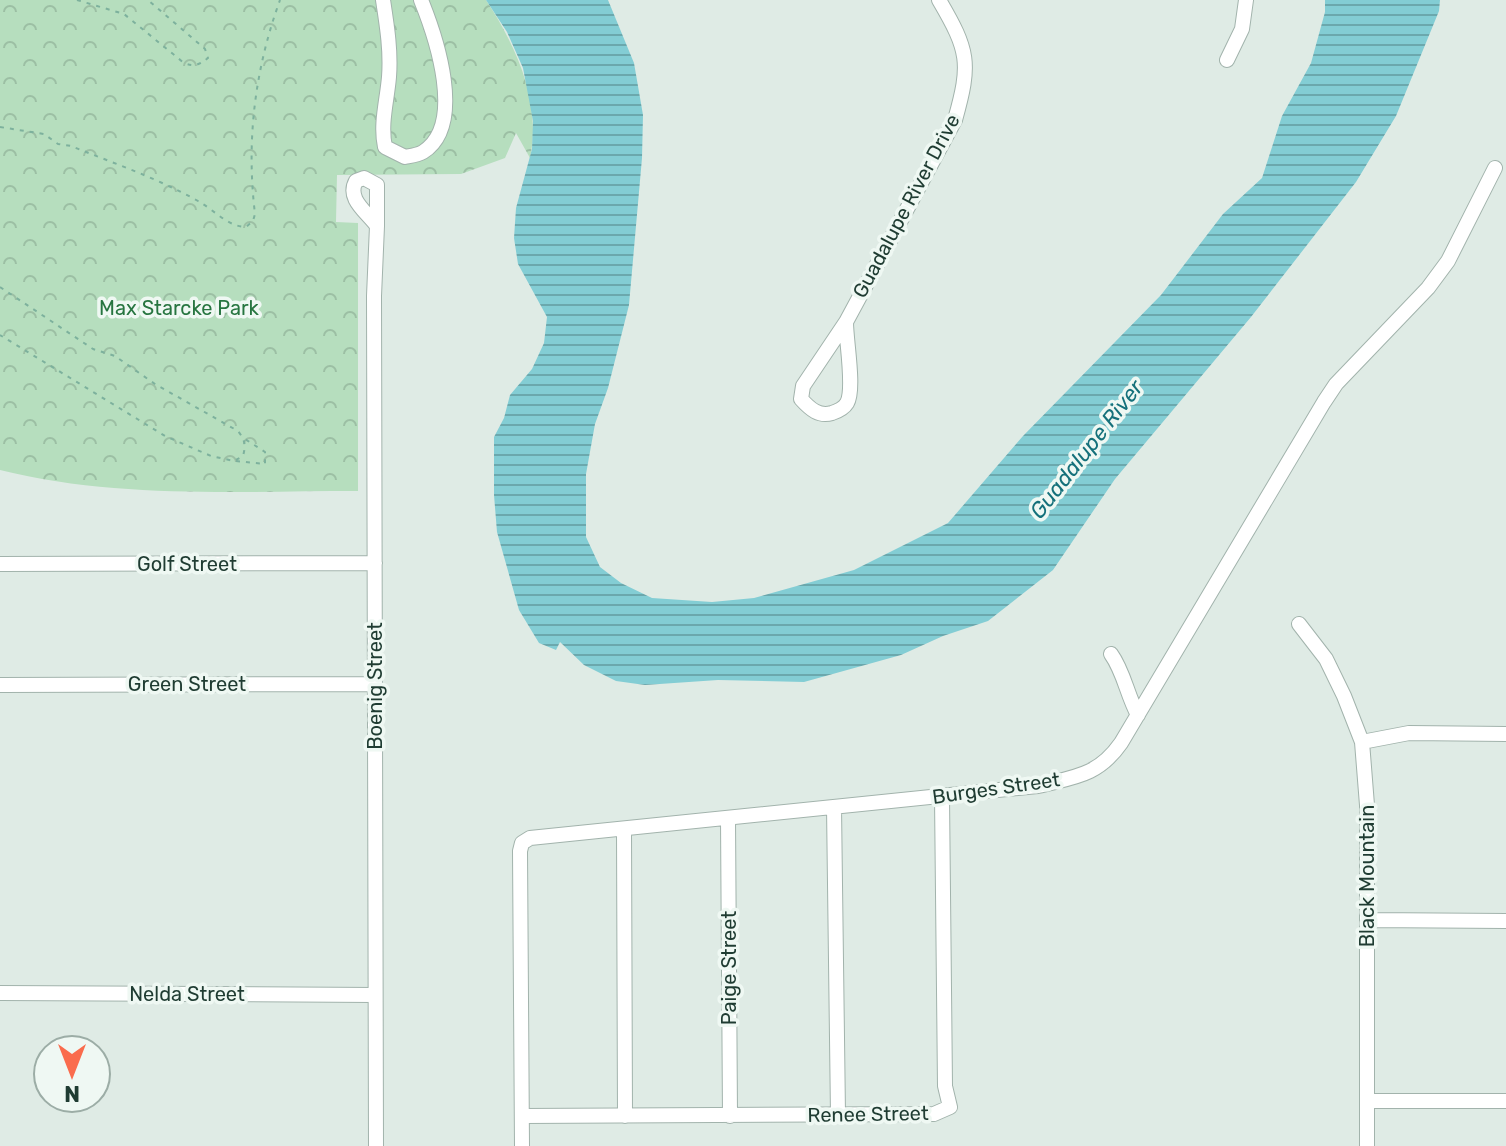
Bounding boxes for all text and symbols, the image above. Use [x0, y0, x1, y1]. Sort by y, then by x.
street label: Guadalupe River Drive [847, 110, 965, 302]
park label: Max Starcke Park [99, 296, 260, 320]
water label: Guadalupe River [1024, 373, 1150, 524]
street label: Golf Street [137, 552, 237, 576]
street label: Boenig Street [363, 622, 387, 750]
street label: Green Street [128, 672, 246, 696]
street label: Burges Street [931, 767, 1062, 809]
street label: Black Mountain [1355, 805, 1379, 947]
street label: Paige Street [717, 911, 741, 1025]
street label: Nelda Street [129, 982, 245, 1006]
north arrow [32, 1034, 112, 1114]
text: N [64, 1080, 80, 1107]
street label: Renee Street [807, 1101, 929, 1127]

